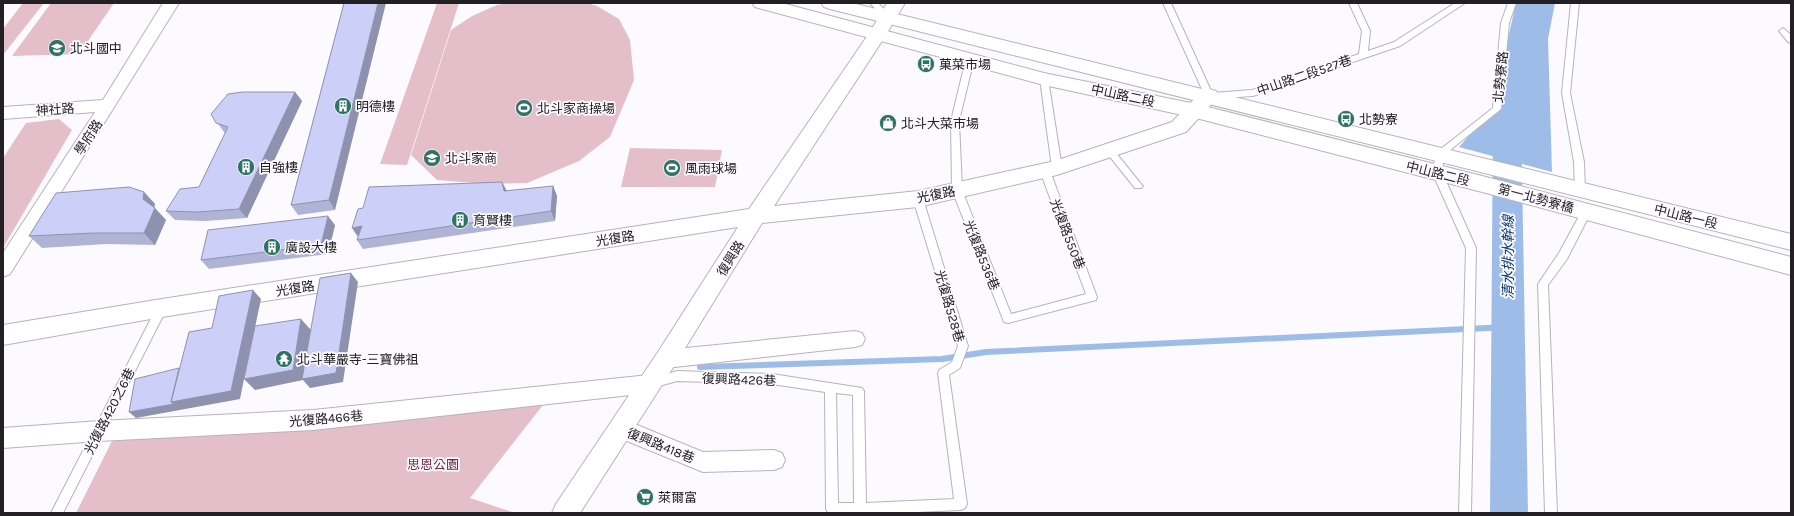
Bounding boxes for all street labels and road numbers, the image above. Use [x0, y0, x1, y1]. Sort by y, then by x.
street label: 北勢寮路 [1490, 50, 1511, 104]
street label: 中山路二段527巷 [1255, 52, 1353, 99]
street label: 中山路二段 [1090, 81, 1156, 110]
street label: 神社路 [35, 101, 75, 118]
street label: 學府路 [72, 117, 105, 158]
street label: 中山路二段 [1405, 158, 1471, 189]
street label: 第一北勢寮橋 [1496, 181, 1575, 216]
street label: 光復路 [916, 183, 957, 206]
street label: 光復路550巷 [1047, 197, 1088, 272]
street label: 中山路一段 [1653, 201, 1719, 232]
street label: 光復路536巷 [961, 218, 1002, 293]
street label: 光復路 [595, 228, 636, 249]
street label: 復興路 [714, 238, 747, 279]
street label: 光復路528巷 [932, 268, 967, 344]
street label: 光復路 [275, 278, 316, 299]
street label: 光復路420之6巷 [81, 366, 138, 457]
street label: 復興路426巷 [702, 371, 776, 388]
street label: 光復路466巷 [288, 408, 364, 429]
street label: 復興路418巷 [625, 425, 697, 466]

